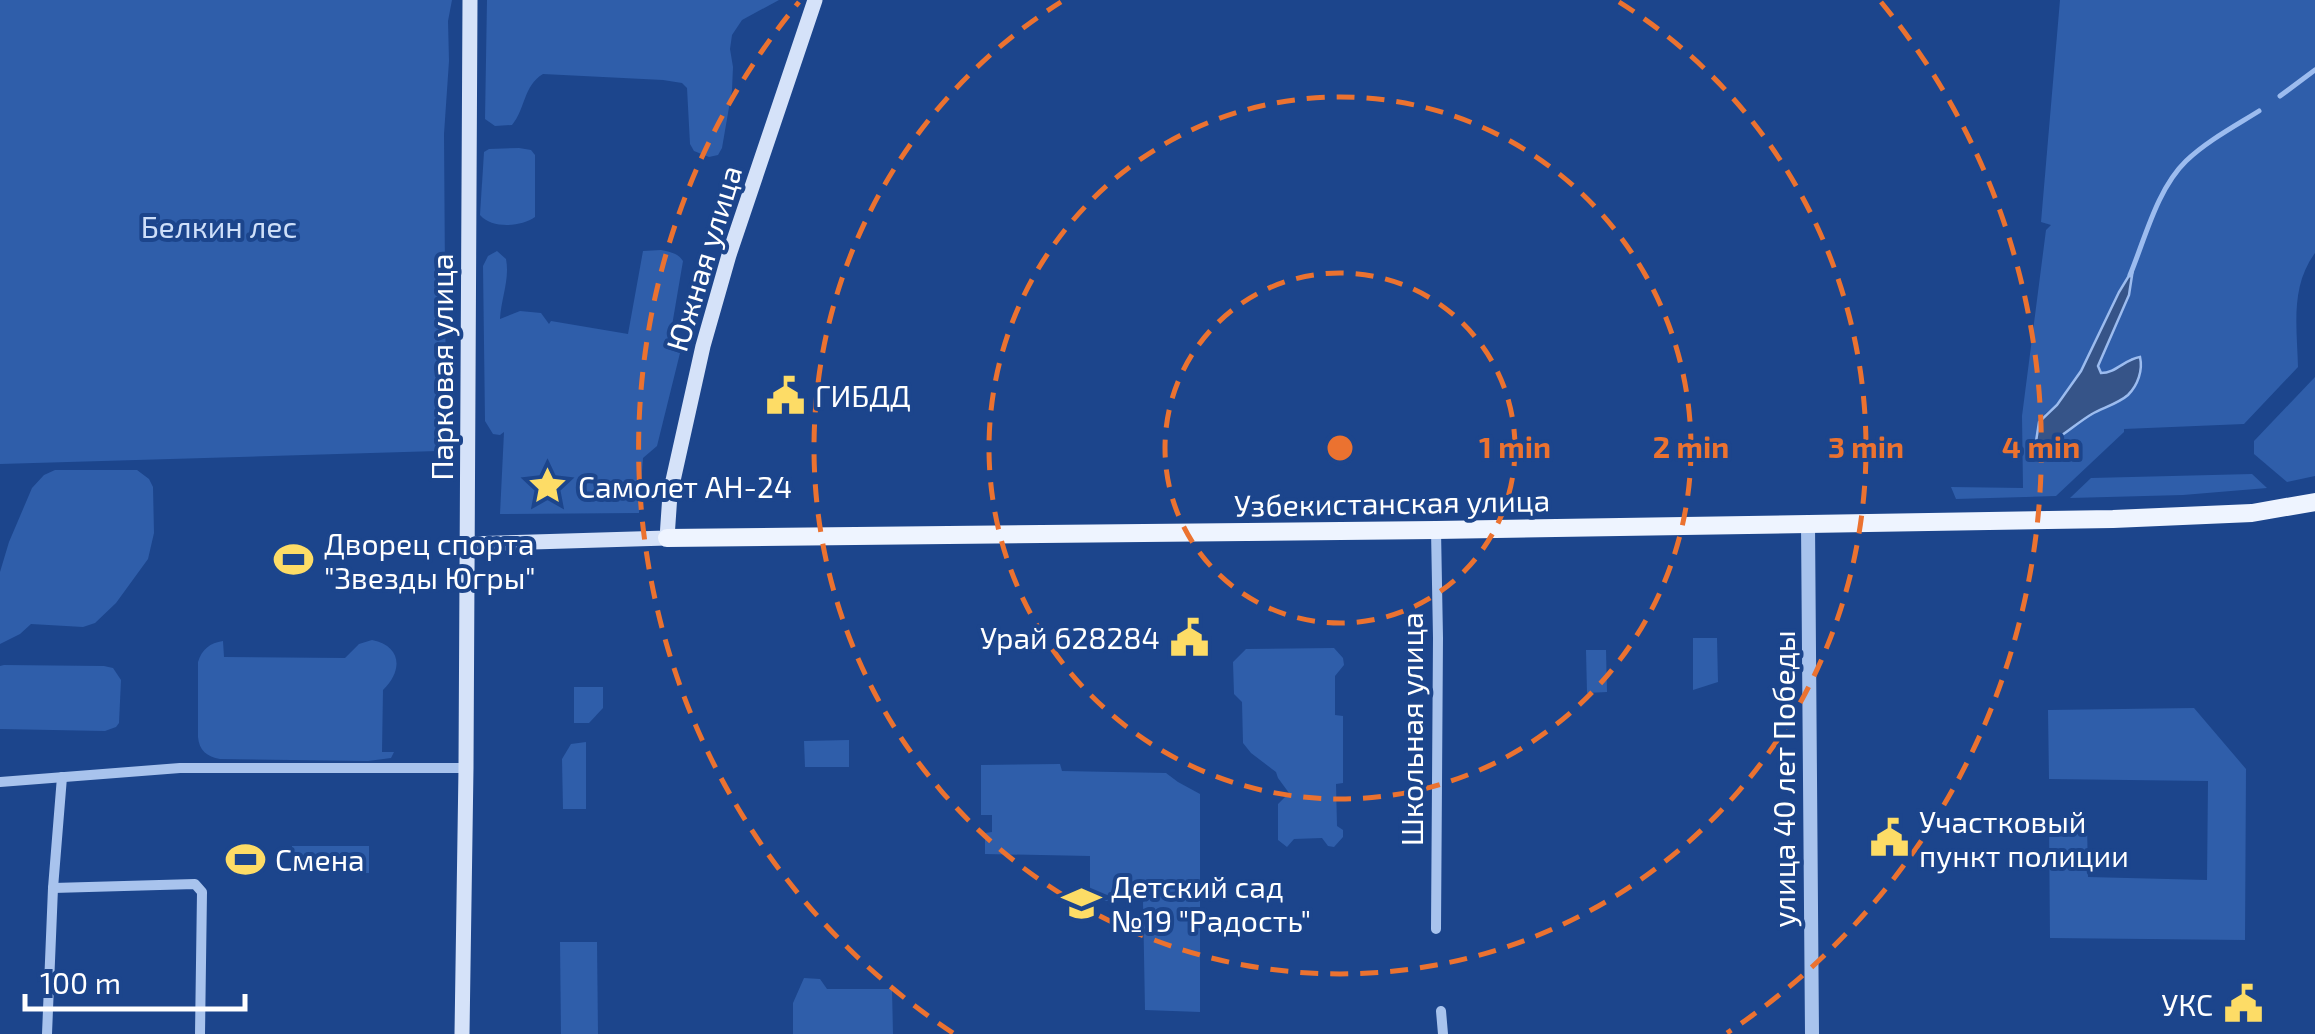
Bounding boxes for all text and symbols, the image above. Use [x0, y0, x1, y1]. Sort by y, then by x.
street label: Южная улица [658, 161, 749, 355]
park label: Белкин лес [141, 208, 297, 244]
street label: Парковая улица [423, 253, 460, 481]
public building icon: ГИБДД [764, 374, 806, 416]
place label: ГИБДД [815, 377, 911, 413]
text: 1 min [1479, 428, 1551, 464]
text: 2 min [1653, 428, 1729, 464]
text: 3 min [1828, 428, 1904, 464]
text: 4 min [2002, 428, 2080, 464]
centre of rings [1322, 430, 1358, 466]
place icon: Самолет АН-24 [527, 465, 569, 507]
place label: Самолет АН-24 [578, 468, 792, 504]
street label: Узбекистанская улица [1234, 481, 1550, 524]
place label: Дворец спорта "Звезды Югры" [324, 525, 536, 595]
sports icon: Дворец спорта "Звезды Югры" [273, 539, 315, 581]
street label: Школьная улица [1393, 612, 1430, 846]
public building icon: Урай 628284 [1169, 616, 1211, 658]
place label: Урай 628284 [980, 619, 1160, 655]
street label: улица 40 лет Победы [1765, 630, 1802, 928]
place label: Участковый пункт полиции [1919, 803, 2129, 874]
public building icon: Участковый пункт полиции [1868, 817, 1910, 859]
sports icon: Смена [224, 838, 266, 880]
place label: Смена [275, 841, 365, 877]
place label: Детский сад №19 "Радость" [1111, 868, 1311, 938]
school or university icon: Детский сад №19 "Радость" [1060, 882, 1102, 924]
scale bar [25, 949, 245, 1011]
text: 100 m [40, 964, 121, 1000]
public building icon: УКС [2222, 983, 2264, 1025]
place label: УКС [2161, 986, 2213, 1022]

